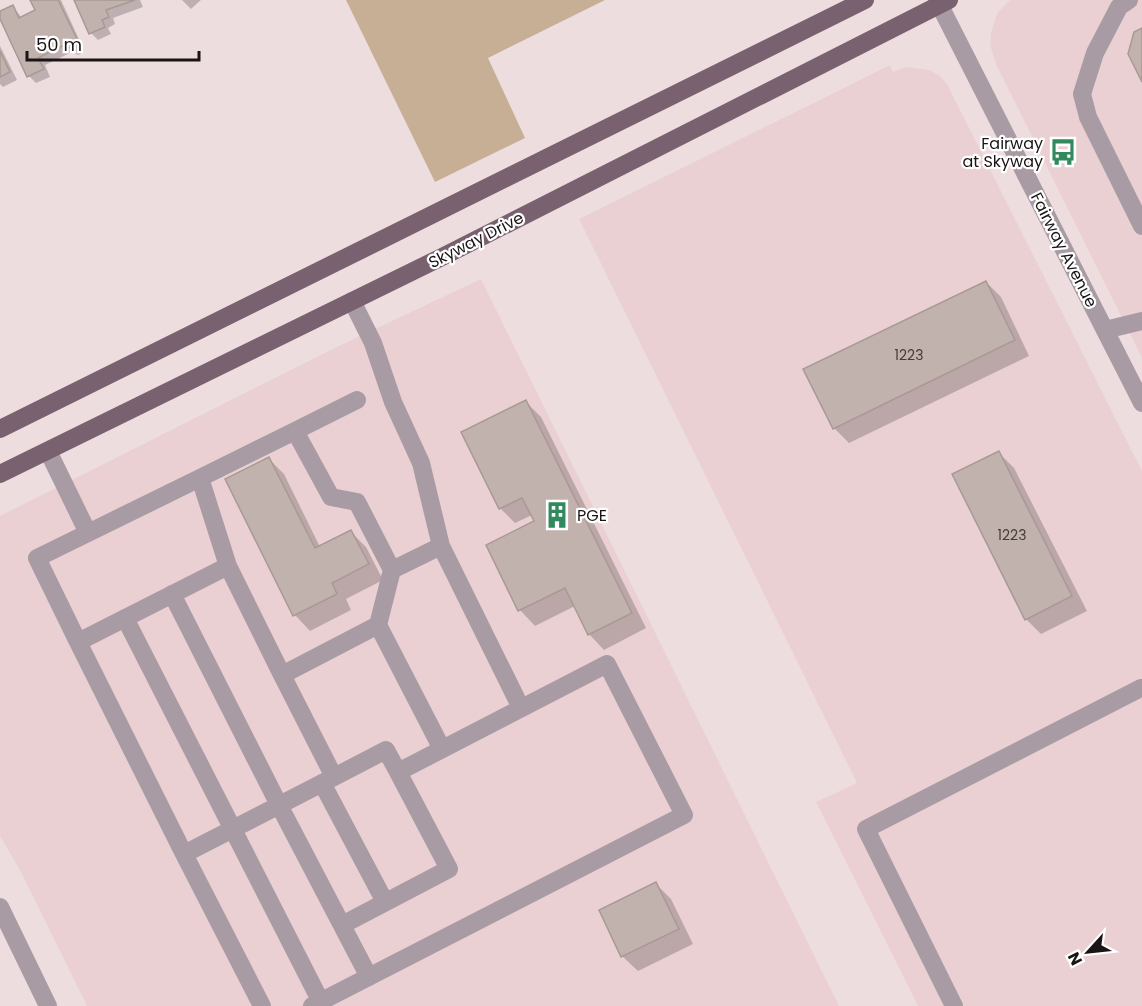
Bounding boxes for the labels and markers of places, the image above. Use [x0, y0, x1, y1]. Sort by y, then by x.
place label: Fairway at Skyway [963, 132, 1043, 173]
bus stop icon: Fairway at Skyway [1048, 137, 1078, 167]
building icon: PGE [542, 500, 572, 530]
place label: PGE [577, 504, 607, 527]

